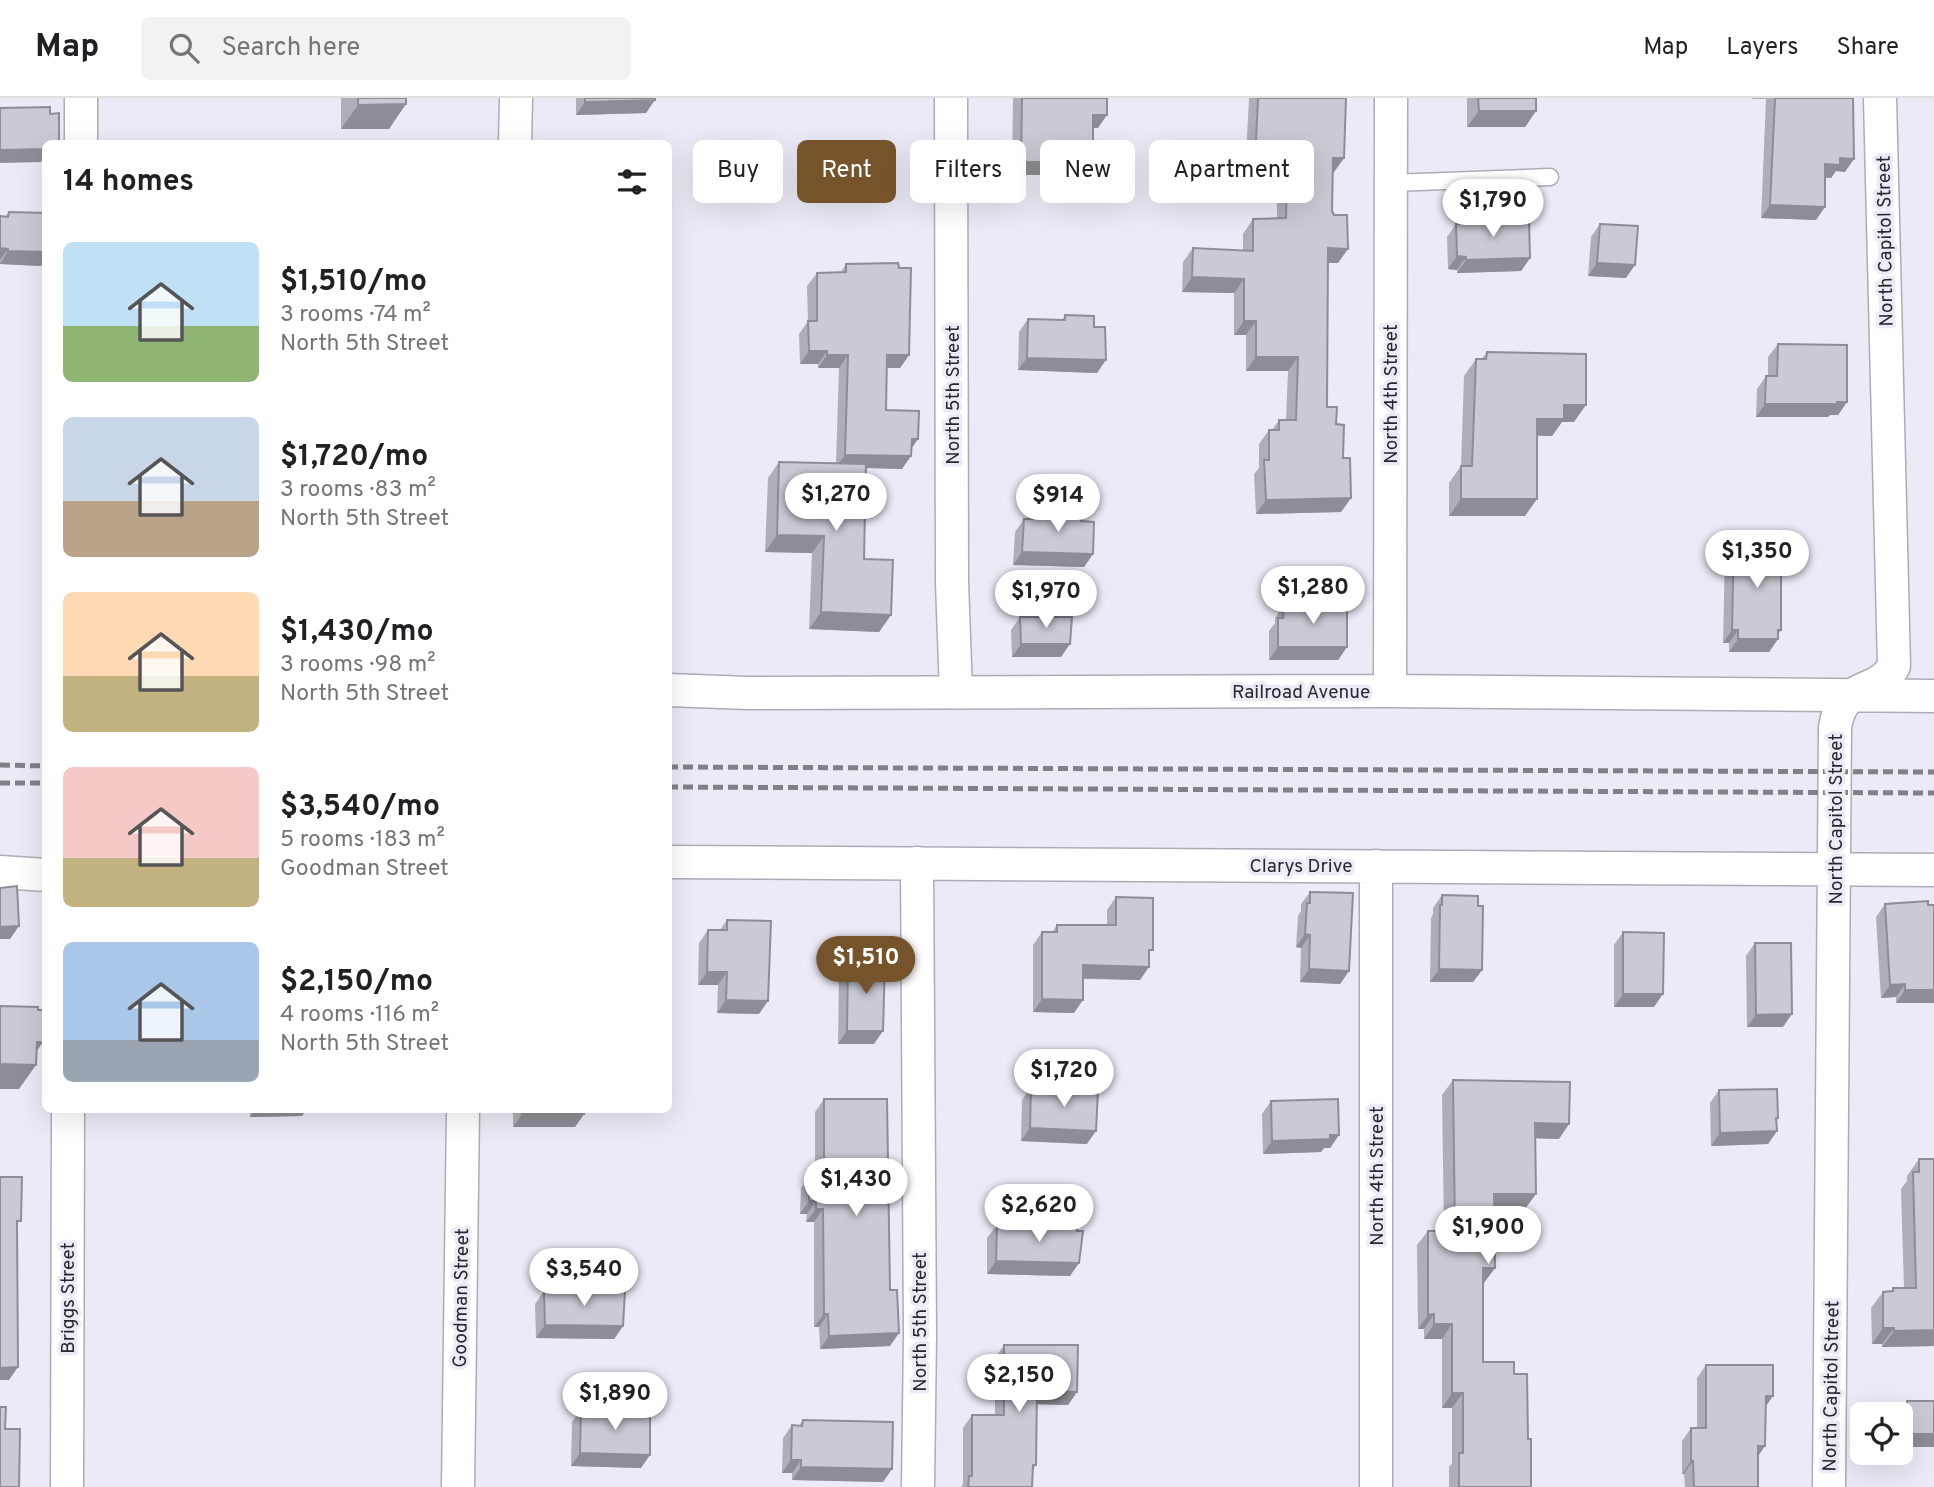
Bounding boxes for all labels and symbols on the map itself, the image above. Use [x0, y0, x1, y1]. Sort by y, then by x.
street label: North Capitol Street [1873, 155, 1899, 327]
pin: $1,790 [1436, 180, 1550, 239]
street label: North 4th Street [1380, 324, 1404, 464]
street label: North 5th Street [942, 325, 966, 465]
pin: $1,270 [779, 474, 893, 533]
pin: $914 [1017, 474, 1099, 534]
pin: $1,350 [1700, 531, 1814, 590]
pin: $1,280 [1256, 566, 1370, 626]
pin: $1,970 [989, 570, 1103, 630]
street label: Railroad Avenue [1232, 681, 1370, 705]
street label: North Capitol Street [1825, 733, 1849, 905]
street label: Clarys Drive [1249, 855, 1353, 879]
pin: $1,510 [809, 936, 923, 996]
pin: $1,720 [1007, 1049, 1121, 1109]
street label: North 4th Street [1366, 1106, 1390, 1246]
pin: $1,430 [799, 1158, 913, 1218]
pin: $2,620 [982, 1184, 1096, 1244]
pin: $1,900 [1431, 1206, 1545, 1266]
street label: Goodman Street [449, 1228, 475, 1368]
street label: Briggs Street [57, 1242, 81, 1354]
pin: $3,540 [527, 1248, 641, 1308]
street label: North 5th Street [909, 1252, 933, 1392]
street label: North Capitol Street [1819, 1300, 1845, 1472]
pin: $2,150 [962, 1354, 1076, 1414]
pin: $1,890 [558, 1372, 672, 1432]

